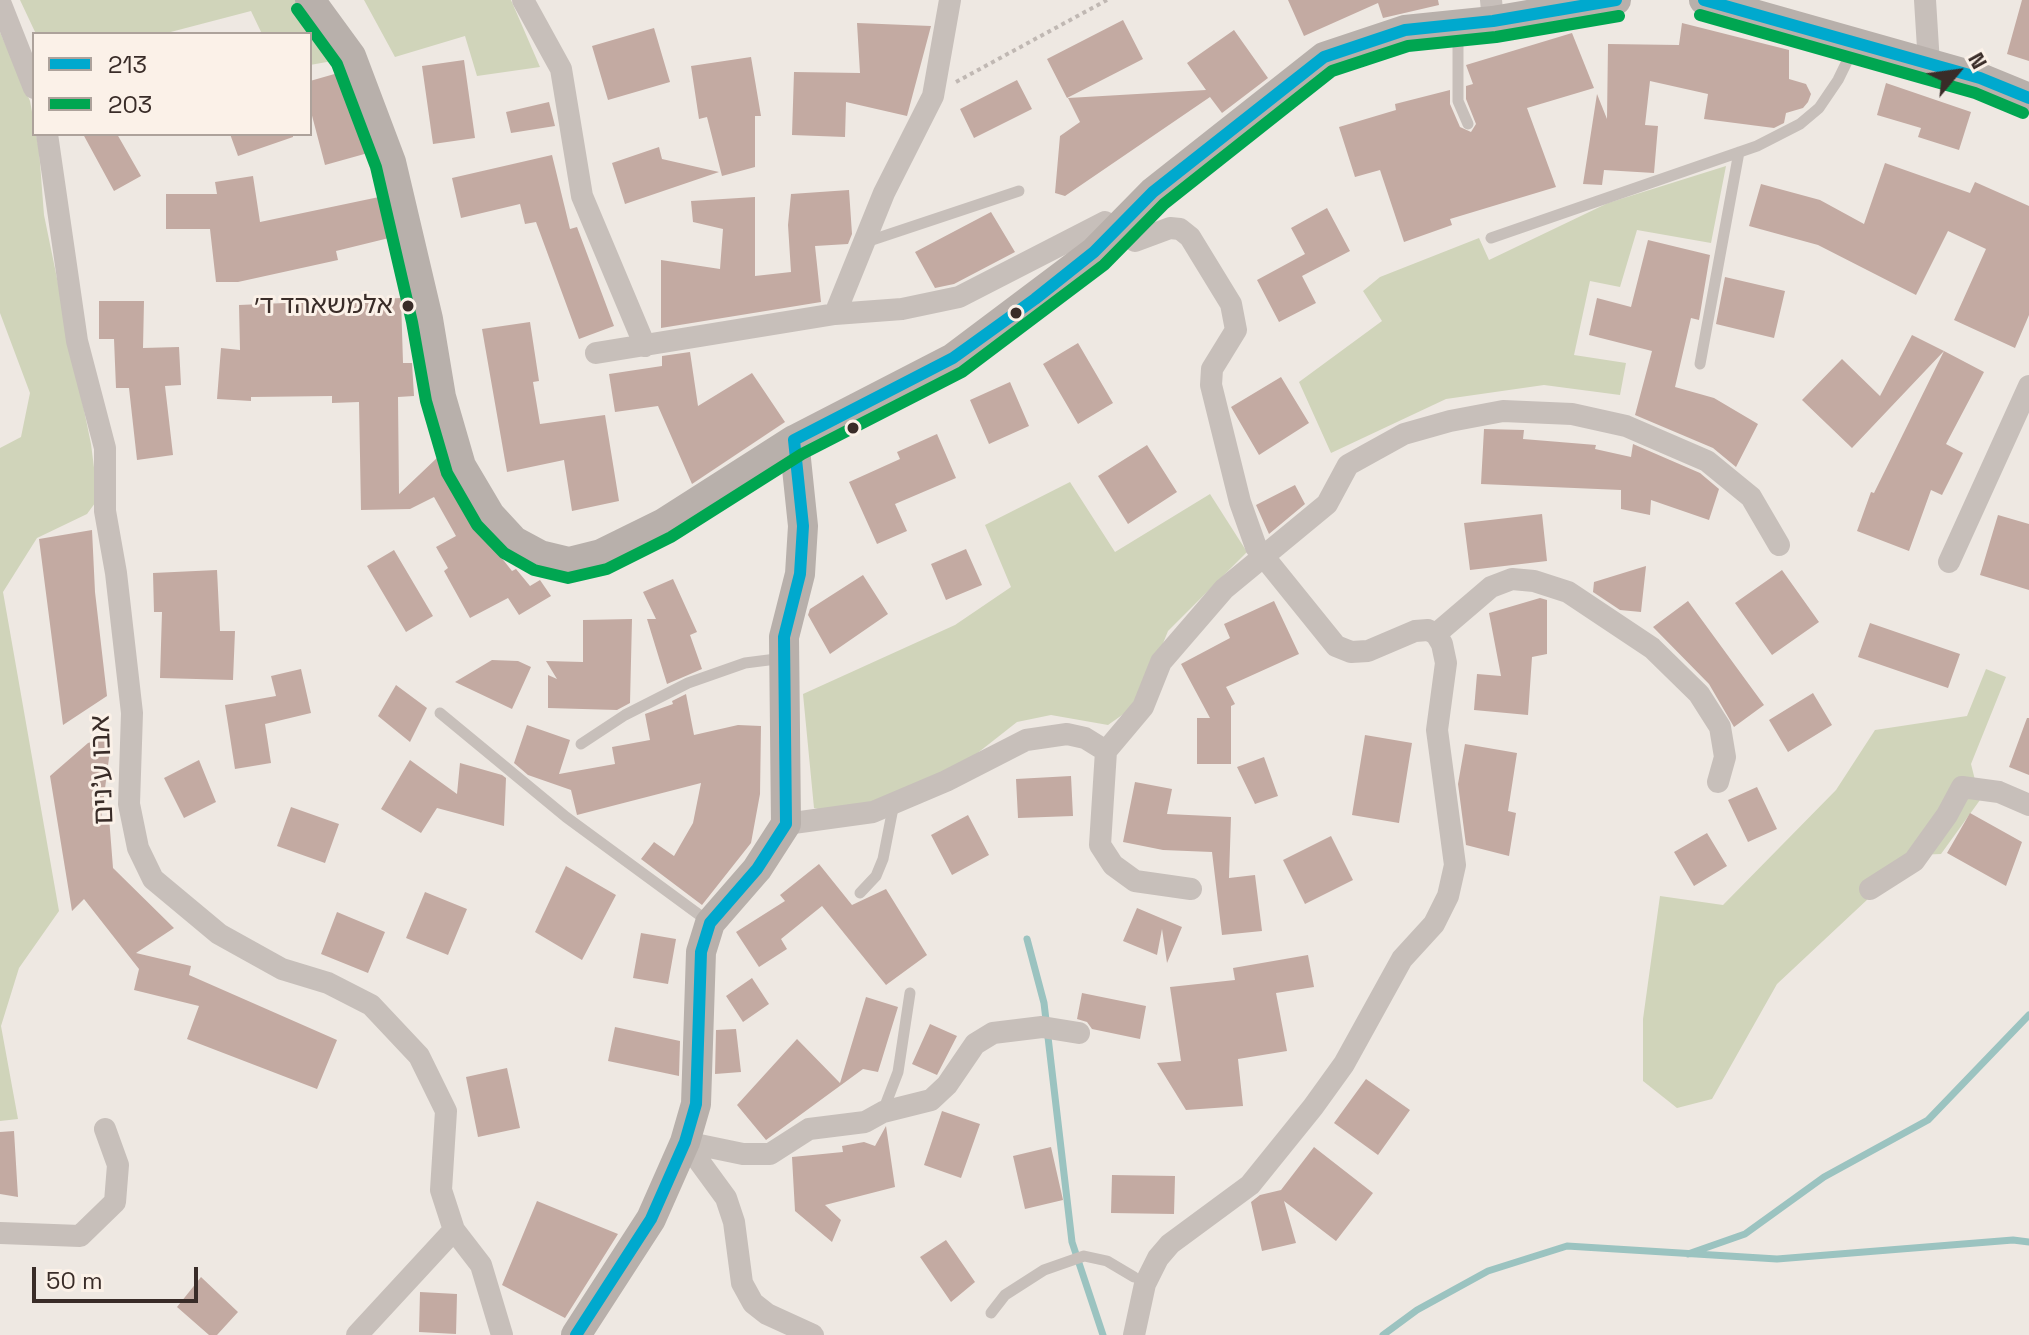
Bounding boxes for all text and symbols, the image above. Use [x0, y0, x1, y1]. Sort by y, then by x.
legend [32, 32, 312, 136]
north arrow [1917, 32, 1997, 112]
text: N [1962, 47, 1994, 74]
text: 213 [108, 49, 147, 80]
text: 203 [108, 89, 152, 120]
place label: אלמשאהד ד׳ [255, 290, 393, 322]
marker: אלמשאהד ד׳ [400, 298, 416, 314]
unlabelled marker [1008, 305, 1024, 321]
unlabelled marker [845, 420, 861, 436]
street label: אבו ע'נים [84, 715, 122, 825]
scale bar [36, 1251, 202, 1301]
text: 50 m [46, 1265, 103, 1296]

